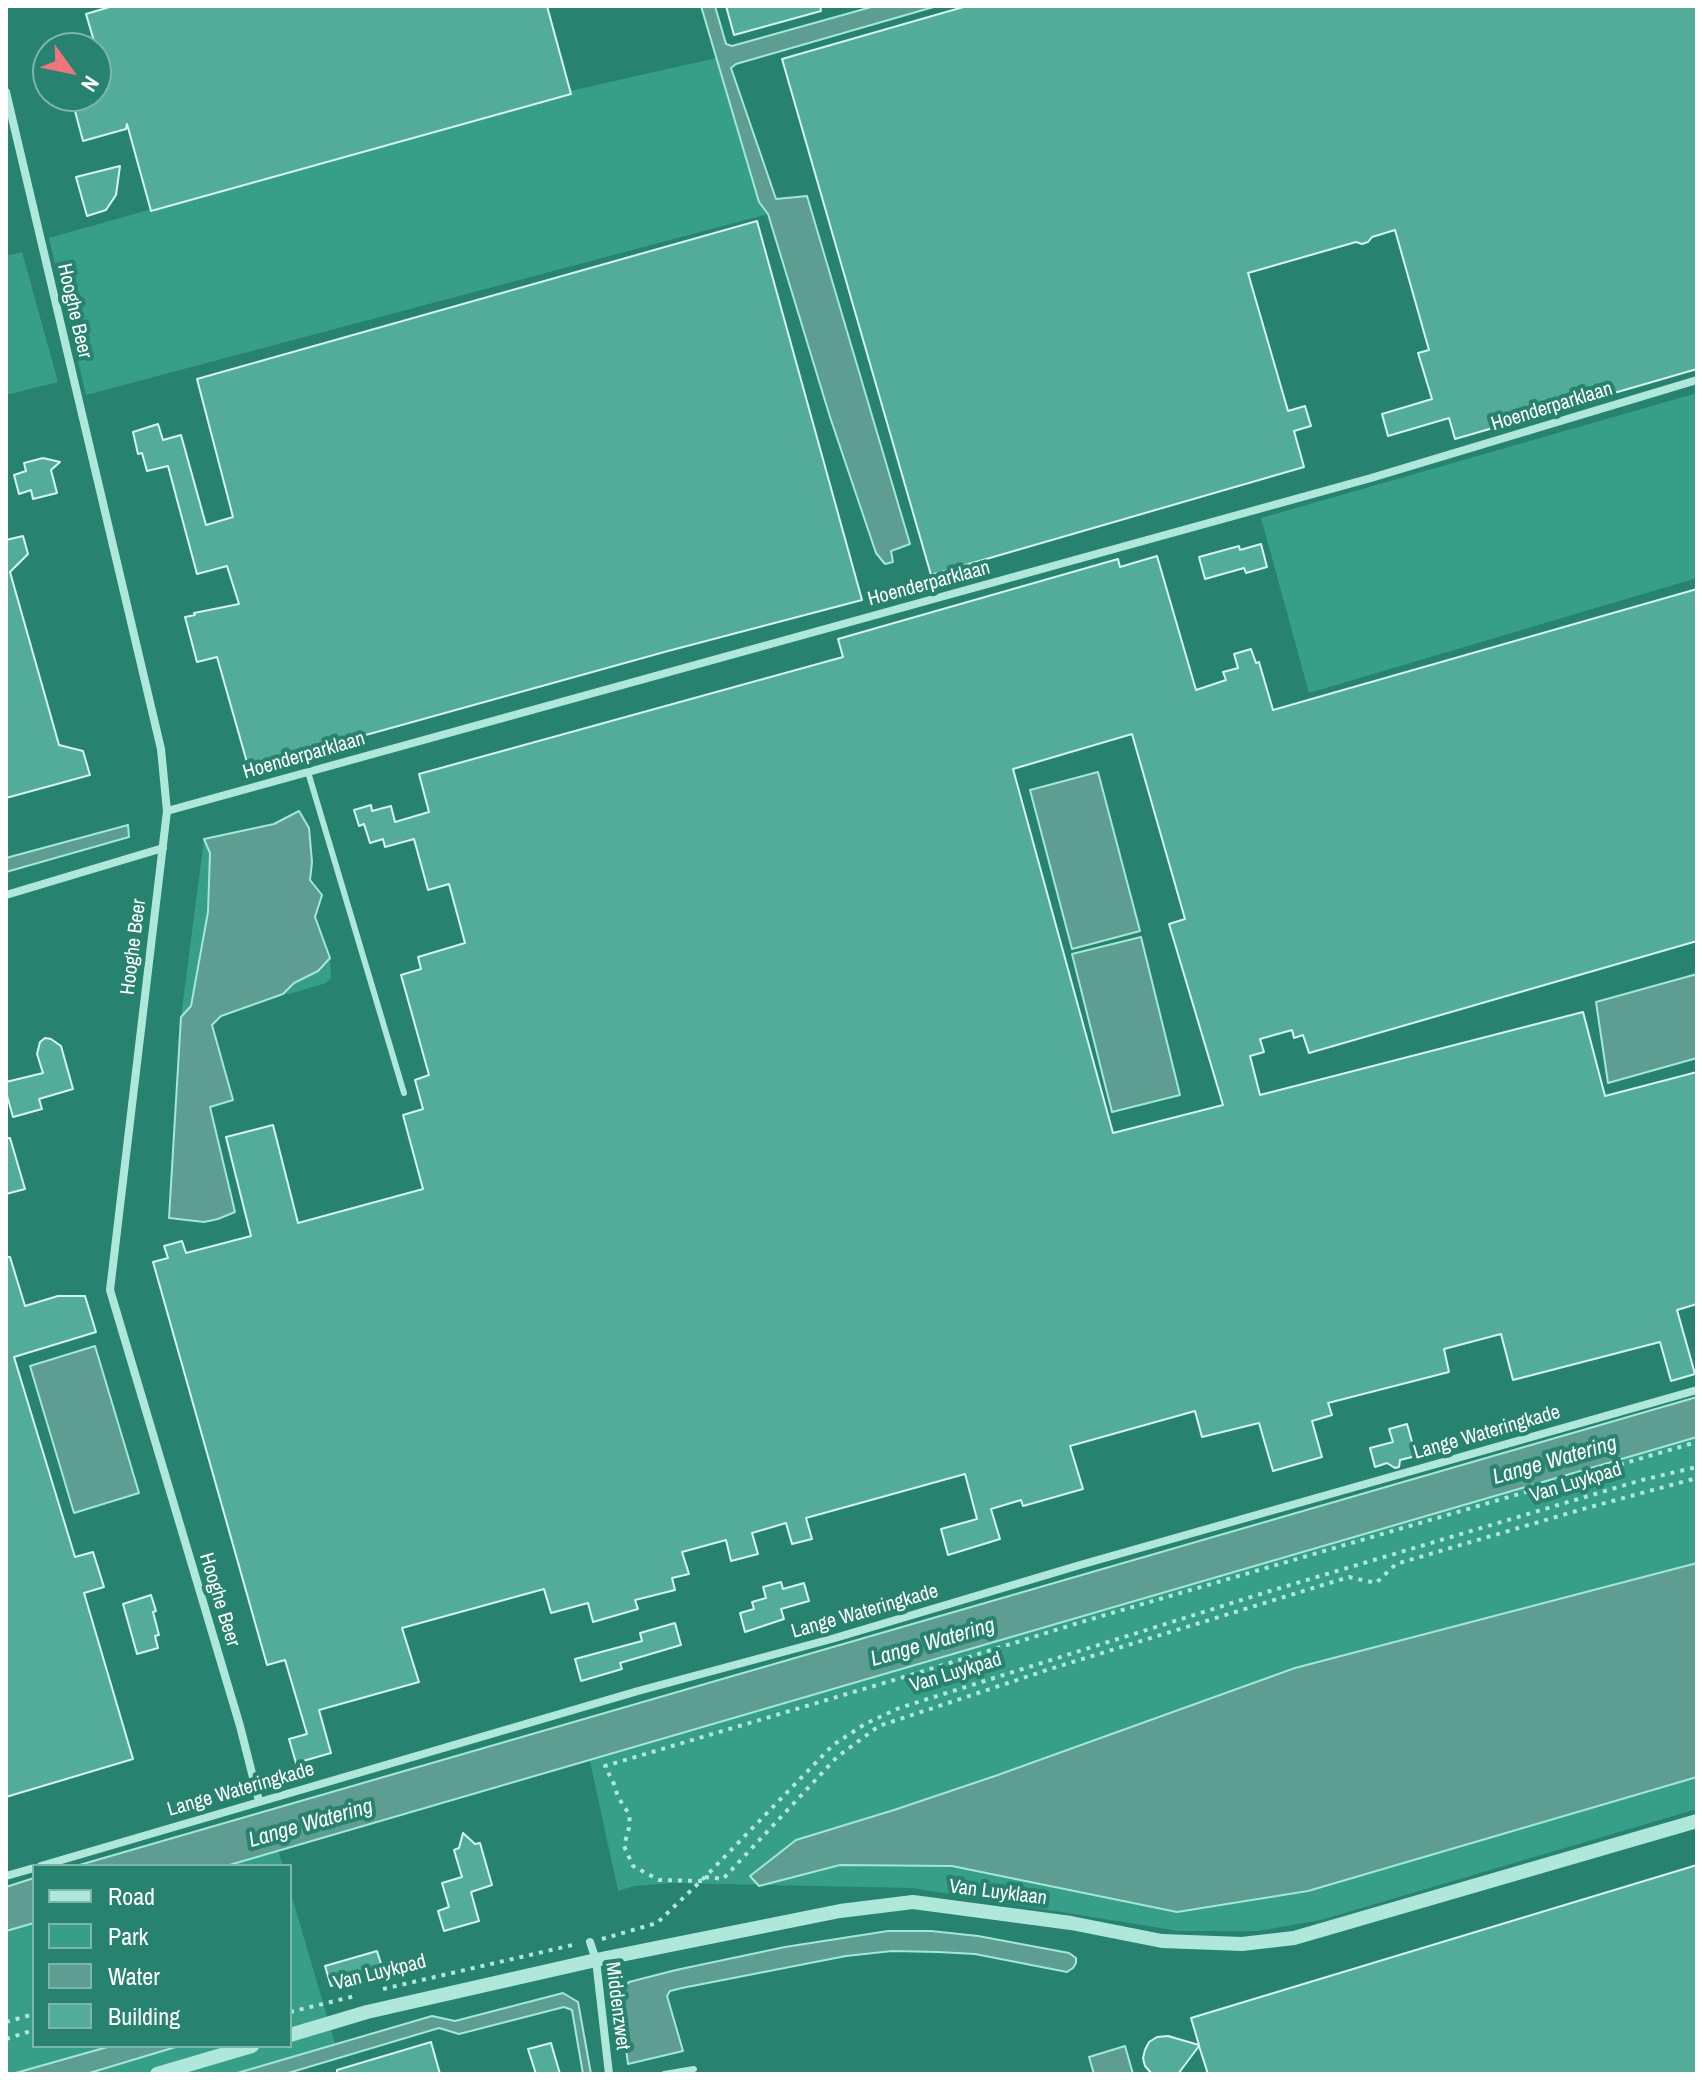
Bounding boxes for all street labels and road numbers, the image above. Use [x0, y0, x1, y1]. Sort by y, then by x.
street label: Hooghe Beer [51, 261, 97, 361]
street label: Hoenderparklaan [1488, 377, 1616, 437]
street label: Hoenderparklaan [865, 556, 993, 612]
street label: Hoenderparklaan [240, 727, 368, 785]
street label: Hooghe Beer [116, 898, 152, 996]
street label: Lange Wateringkade [1411, 1401, 1563, 1465]
street label: Van Luykpad [1527, 1458, 1625, 1508]
street label: Hooghe Beer [193, 1550, 245, 1650]
street label: Lange Wateringkade [789, 1580, 941, 1644]
street label: Van Luykpad [907, 1648, 1005, 1698]
street label: Lange Wateringkade [165, 1758, 317, 1822]
street label: Van Luyklaan [948, 1875, 1048, 1911]
street label: Van Luykpad [331, 1950, 429, 1996]
street label: Middenzwet [600, 1961, 634, 2051]

